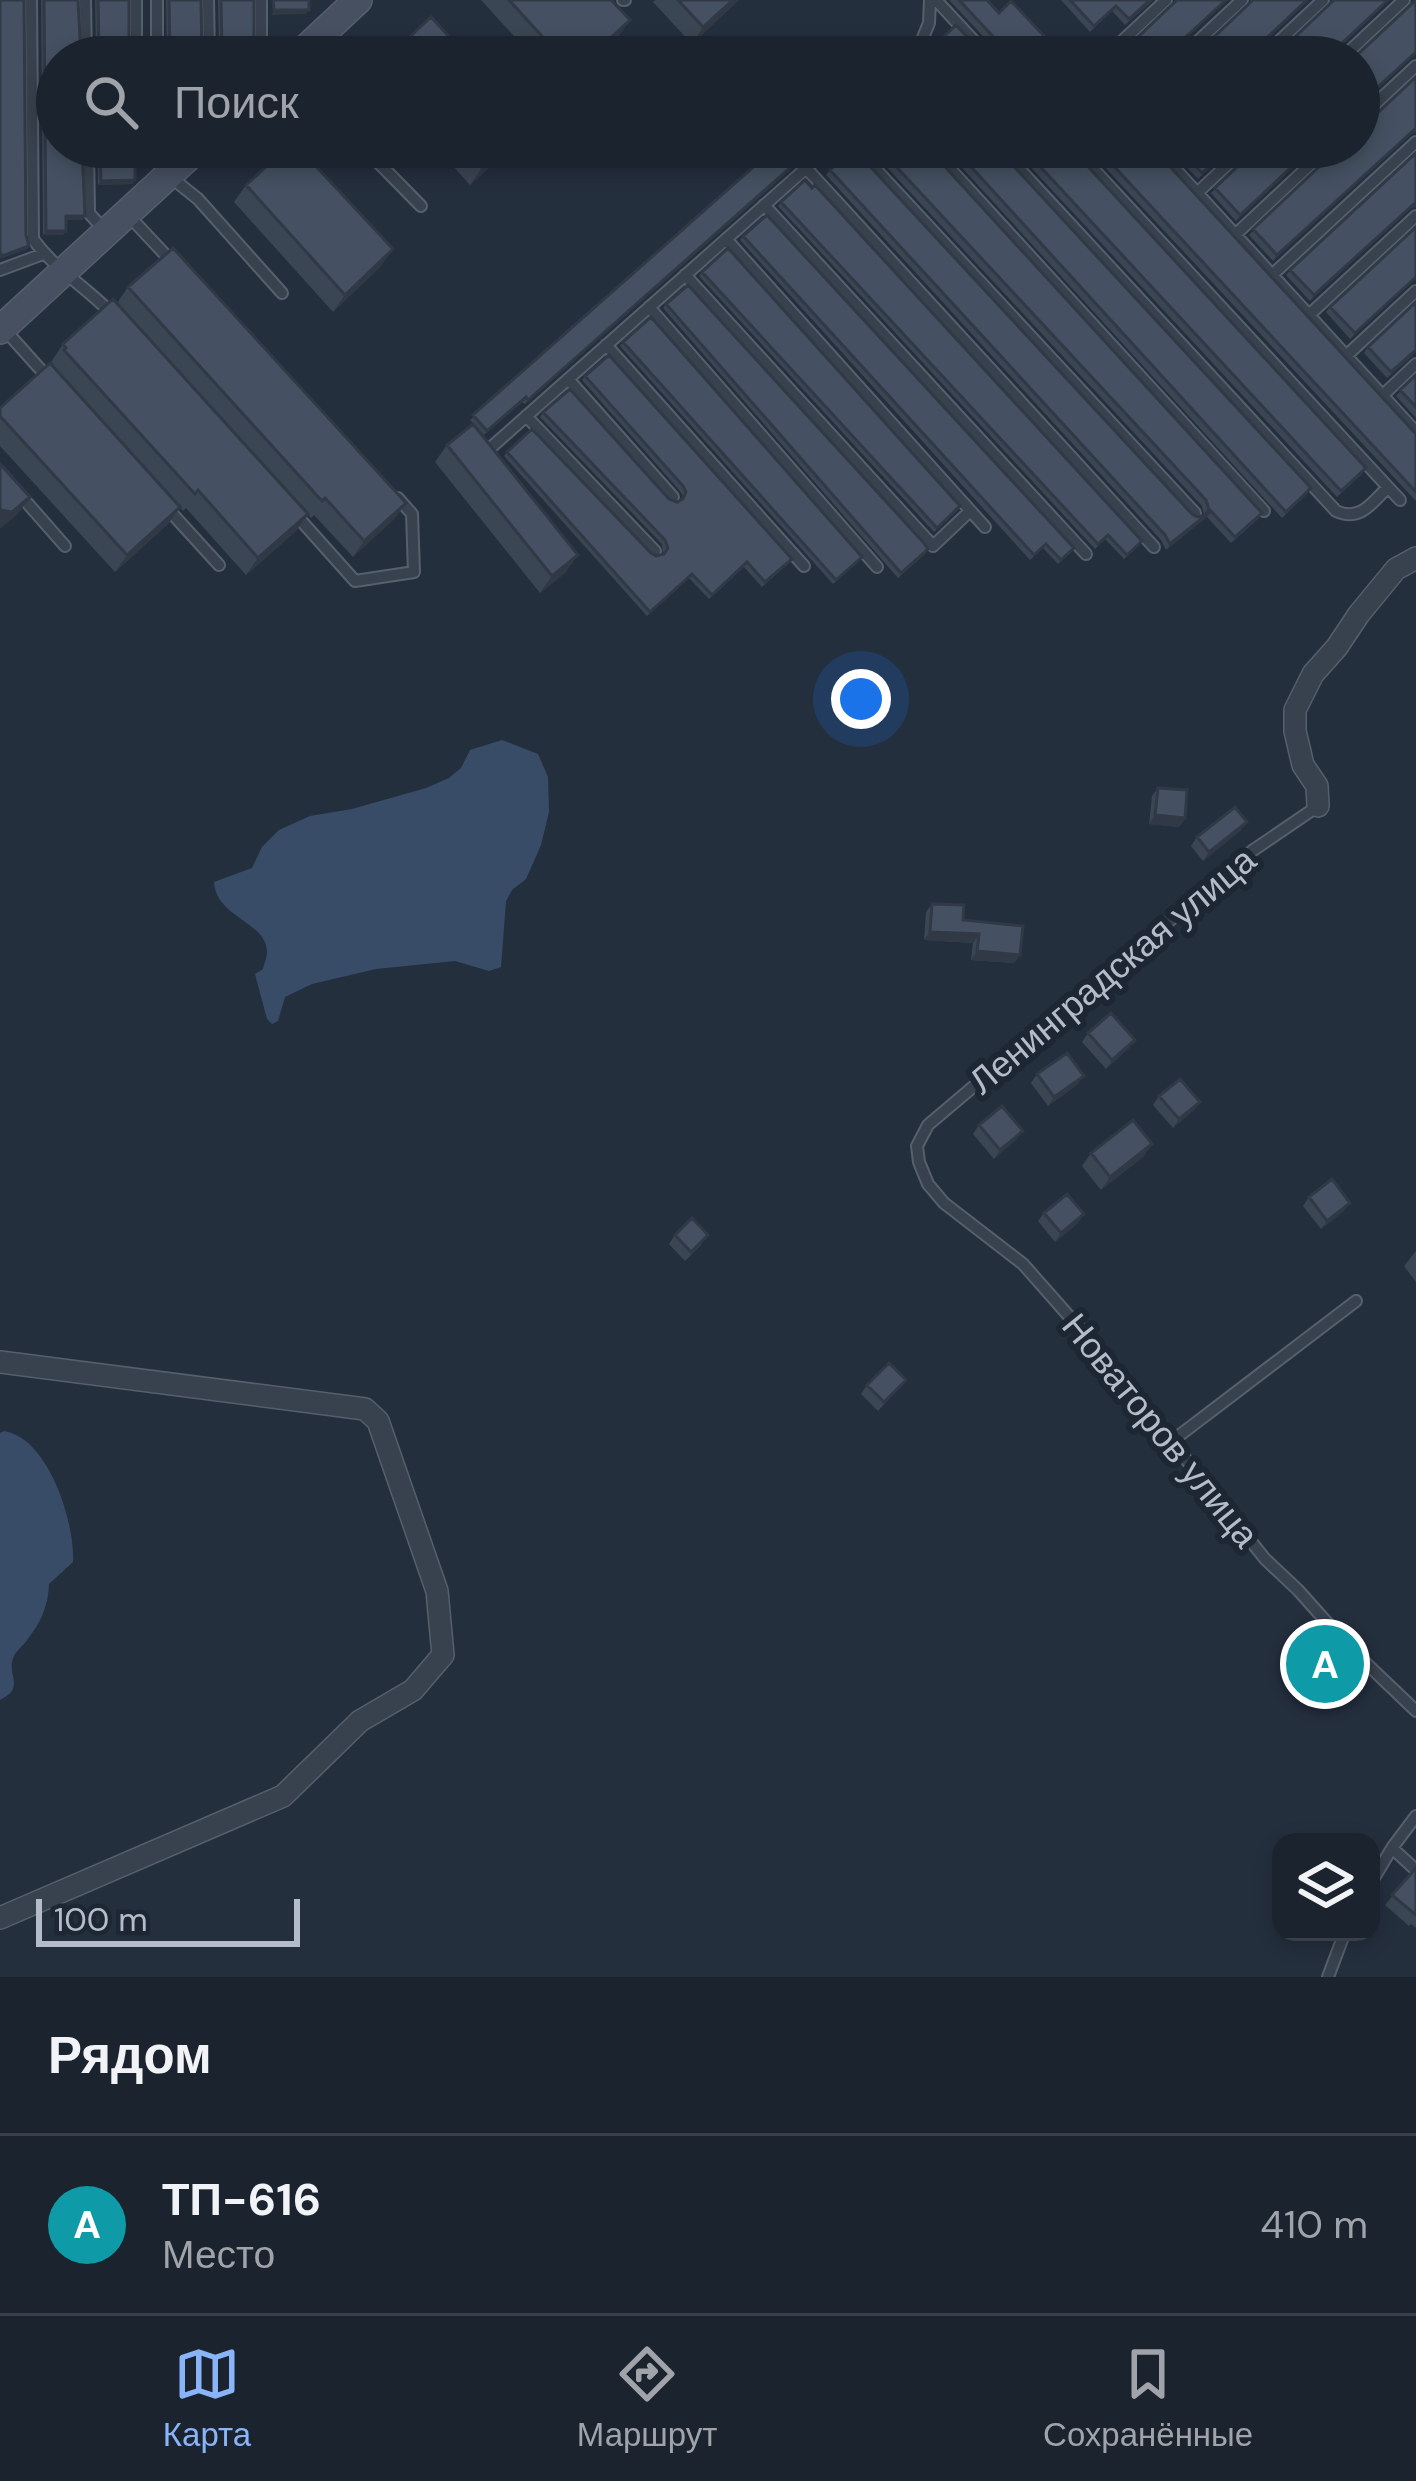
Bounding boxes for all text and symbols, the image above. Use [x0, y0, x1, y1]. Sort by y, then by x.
search box [36, 36, 1380, 168]
icon: search [78, 69, 144, 135]
text: Поиск [174, 73, 299, 132]
your location [831, 669, 891, 729]
street label: Ленинградская улица [959, 836, 1266, 1104]
street label: Новаторов улица [1052, 1304, 1270, 1558]
pin: A [1286, 1619, 1364, 1709]
map controls [1272, 1833, 1380, 1941]
button: layers [1272, 1833, 1380, 1941]
scale bar [36, 1893, 300, 1946]
text: 100 m [54, 1898, 148, 1941]
text: Рядом [48, 2022, 212, 2089]
text: ТП-616 [162, 2170, 321, 2229]
text: A [73, 2199, 101, 2250]
text: 410 m [1260, 2199, 1368, 2250]
text: Место [162, 2229, 275, 2280]
tab: Карта [163, 2341, 251, 2456]
tab: Маршрут [577, 2341, 717, 2456]
tab: Сохранённые [1043, 2341, 1253, 2456]

